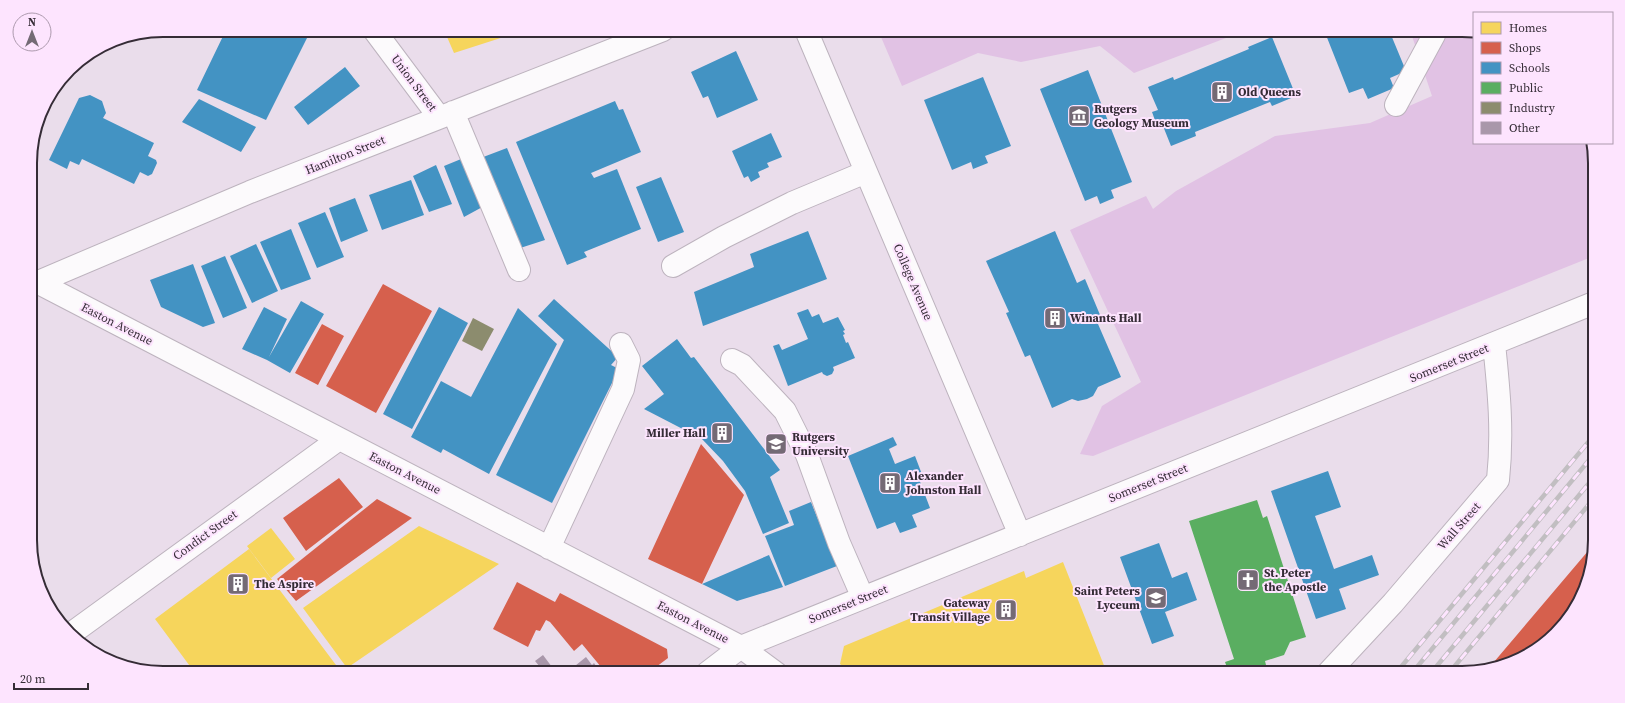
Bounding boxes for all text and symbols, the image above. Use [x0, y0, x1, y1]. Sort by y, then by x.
north arrow [12, 12, 52, 52]
legend [1473, 12, 1613, 144]
text: N [28, 15, 36, 30]
text: Homes [1509, 20, 1547, 36]
text: Shops [1509, 40, 1541, 56]
street label: Union Street [387, 51, 441, 115]
text: Schools [1509, 60, 1550, 76]
building icon: Old Queens [1209, 79, 1235, 105]
text: Public [1509, 80, 1543, 96]
place label: Old Queens [1238, 84, 1301, 100]
text: Industry [1509, 100, 1556, 116]
place label: Rutgers Geology Museum [1094, 101, 1189, 131]
museum icon: Rutgers Geology Museum [1066, 103, 1092, 129]
text: Other [1509, 120, 1540, 136]
street label: Hamilton Street [303, 132, 387, 178]
street label: College Avenue [890, 241, 936, 323]
street label: Easton Avenue [78, 299, 156, 349]
building icon: Winants Hall [1042, 305, 1068, 331]
place label: Winants Hall [1070, 310, 1142, 326]
street label: Somerset Street [1407, 340, 1491, 386]
building icon: Miller Hall [709, 420, 735, 446]
place label: Miller Hall [646, 425, 706, 441]
place label: Rutgers University [792, 429, 850, 459]
school or university icon: Rutgers University [763, 431, 789, 457]
street label: Easton Avenue [366, 448, 444, 498]
street label: Somerset Street [1106, 460, 1190, 506]
place label: Alexander Johnston Hall [905, 468, 982, 498]
building icon: Alexander Johnston Hall [877, 470, 903, 496]
street label: Wall Street [1434, 499, 1484, 553]
street label: Condict Street [170, 506, 240, 564]
place label: St. Peter the Apostle [1264, 565, 1326, 595]
church icon: St. Peter the Apostle [1235, 567, 1261, 593]
building icon: The Aspire [225, 571, 251, 597]
place label: The Aspire [254, 576, 314, 592]
street label: Somerset Street [806, 581, 890, 627]
place label: Saint Peters Lyceum [1074, 583, 1141, 613]
school or university icon: Saint Peters Lyceum [1143, 585, 1169, 611]
place label: Gateway Transit Village [910, 595, 991, 625]
street label: Easton Avenue [654, 597, 732, 647]
building icon: Gateway Transit Village [993, 597, 1019, 623]
scale bar [14, 665, 88, 691]
text: 20 m [20, 671, 46, 687]

